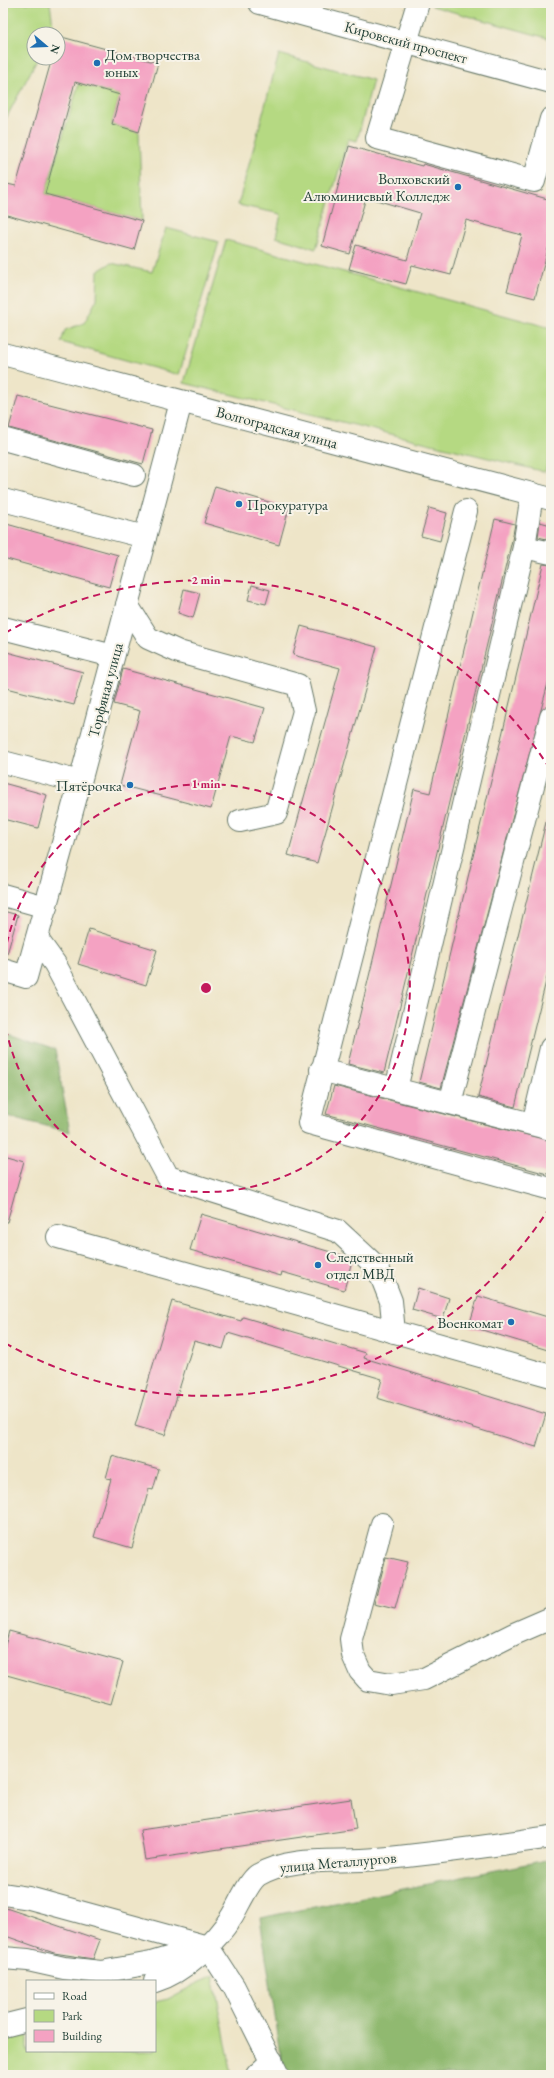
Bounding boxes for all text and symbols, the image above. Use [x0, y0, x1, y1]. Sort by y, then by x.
street label: Кировский проспект [342, 16, 470, 68]
north arrow [26, 26, 66, 66]
text: N [47, 43, 64, 56]
place label: Дом творчества юных [105, 45, 200, 81]
marker: Дом творчества юных [92, 58, 102, 68]
place label: Волховский Алюминиевый Колледж [302, 169, 450, 205]
marker: Волховский Алюминиевый Колледж [453, 182, 463, 192]
street label: Волгоградская улица [214, 402, 340, 452]
place label: Прокуратура [247, 495, 328, 514]
marker: Прокуратура [234, 499, 244, 509]
text: 2 min [191, 572, 221, 588]
street label: Торфяная улица [83, 640, 127, 740]
place label: Пятёрочка [56, 776, 122, 795]
text: 1 min [191, 776, 221, 792]
marker: Пятёрочка [125, 780, 135, 790]
centre of rings [199, 981, 213, 995]
place label: Следственный отдел МВД [326, 1247, 414, 1283]
marker: Следственный отдел МВД [313, 1260, 323, 1270]
place label: Военкомат [437, 1313, 503, 1332]
marker: Военкомат [506, 1317, 516, 1327]
street label: улица Металлургов [279, 1847, 397, 1877]
legend [26, 1980, 156, 2052]
text: Road [62, 1988, 88, 2004]
text: Park [62, 2008, 83, 2024]
text: Building [62, 2028, 103, 2044]

